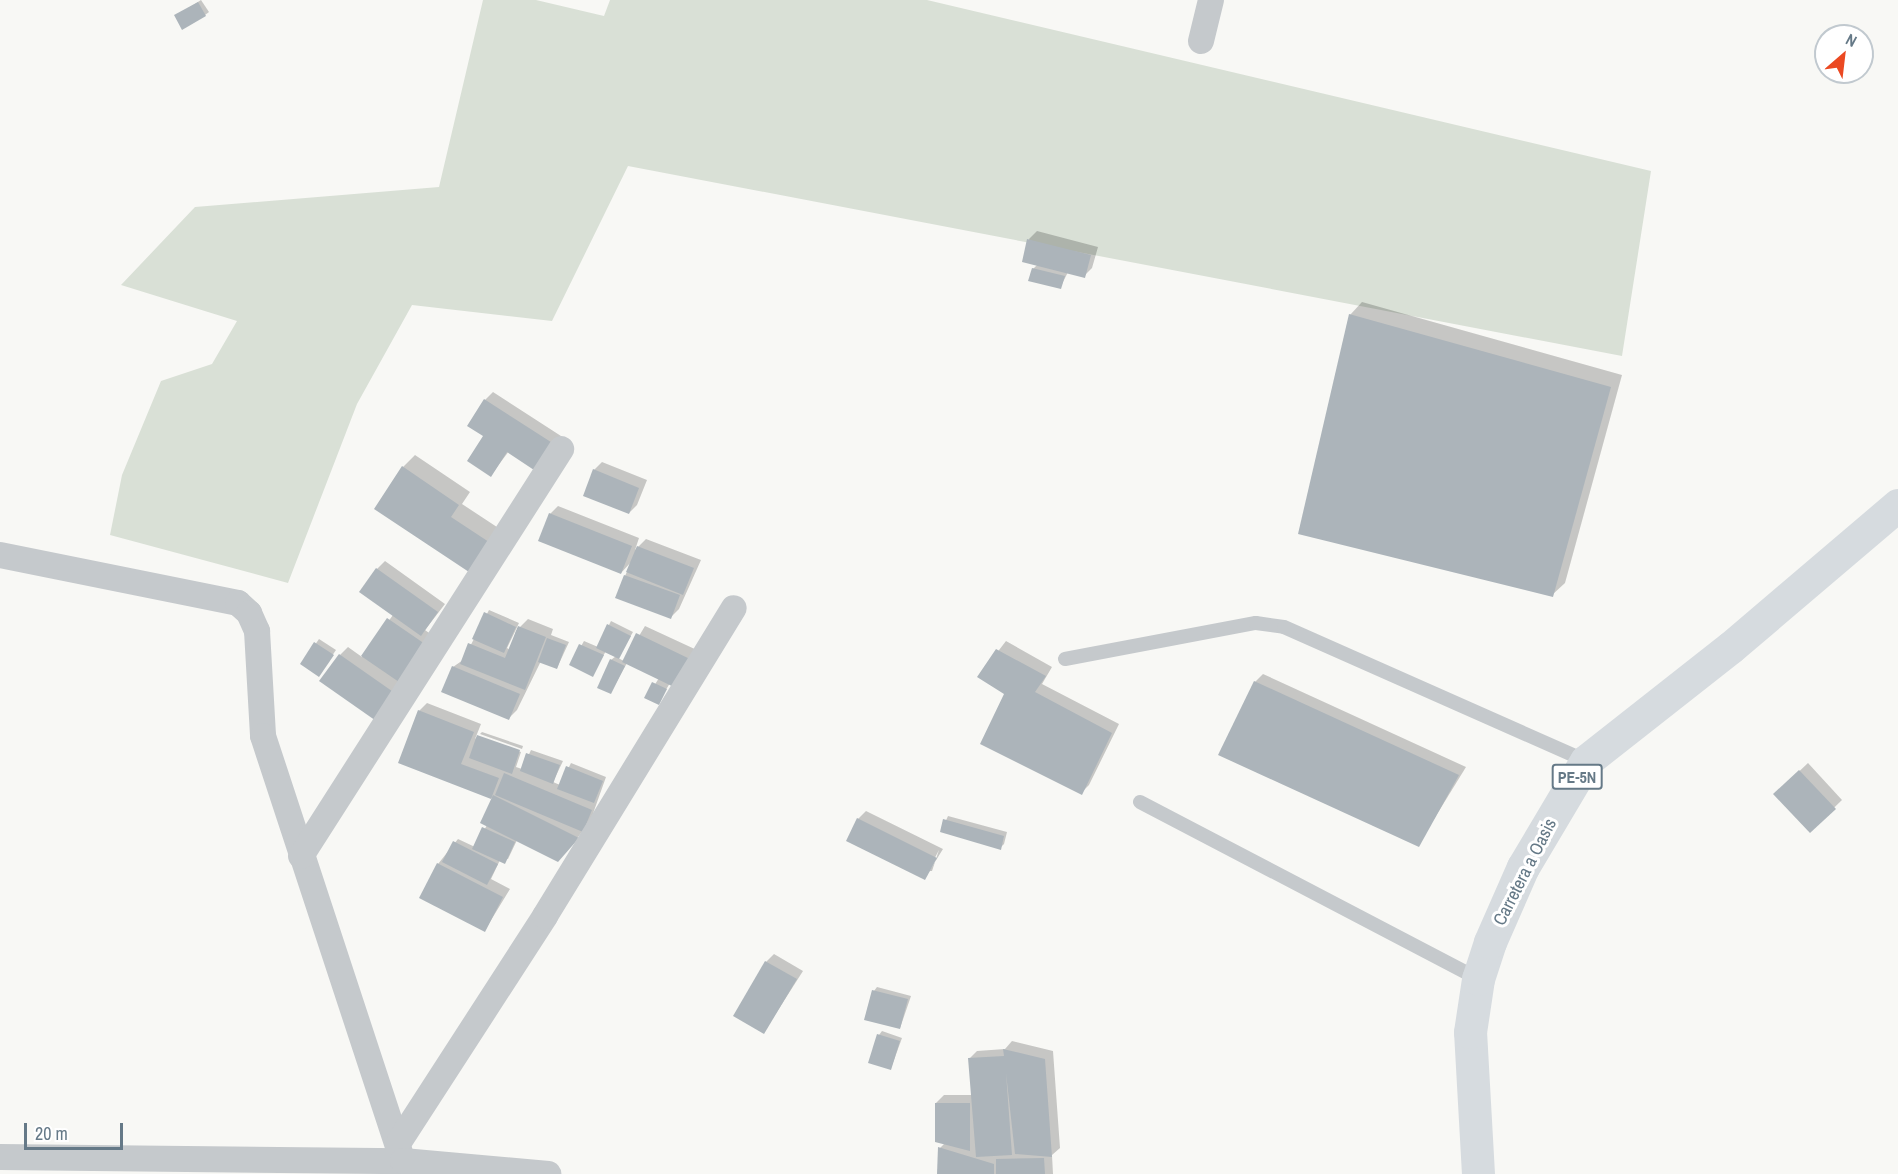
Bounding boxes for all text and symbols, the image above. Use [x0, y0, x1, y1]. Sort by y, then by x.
north arrow [1814, 24, 1874, 84]
text: N [1842, 28, 1861, 52]
road number: PE-5N [1552, 764, 1602, 790]
street label: Carretera a Oasis [1489, 815, 1561, 929]
scale bar [27, 1111, 126, 1149]
text: 20 m [35, 1121, 68, 1146]

